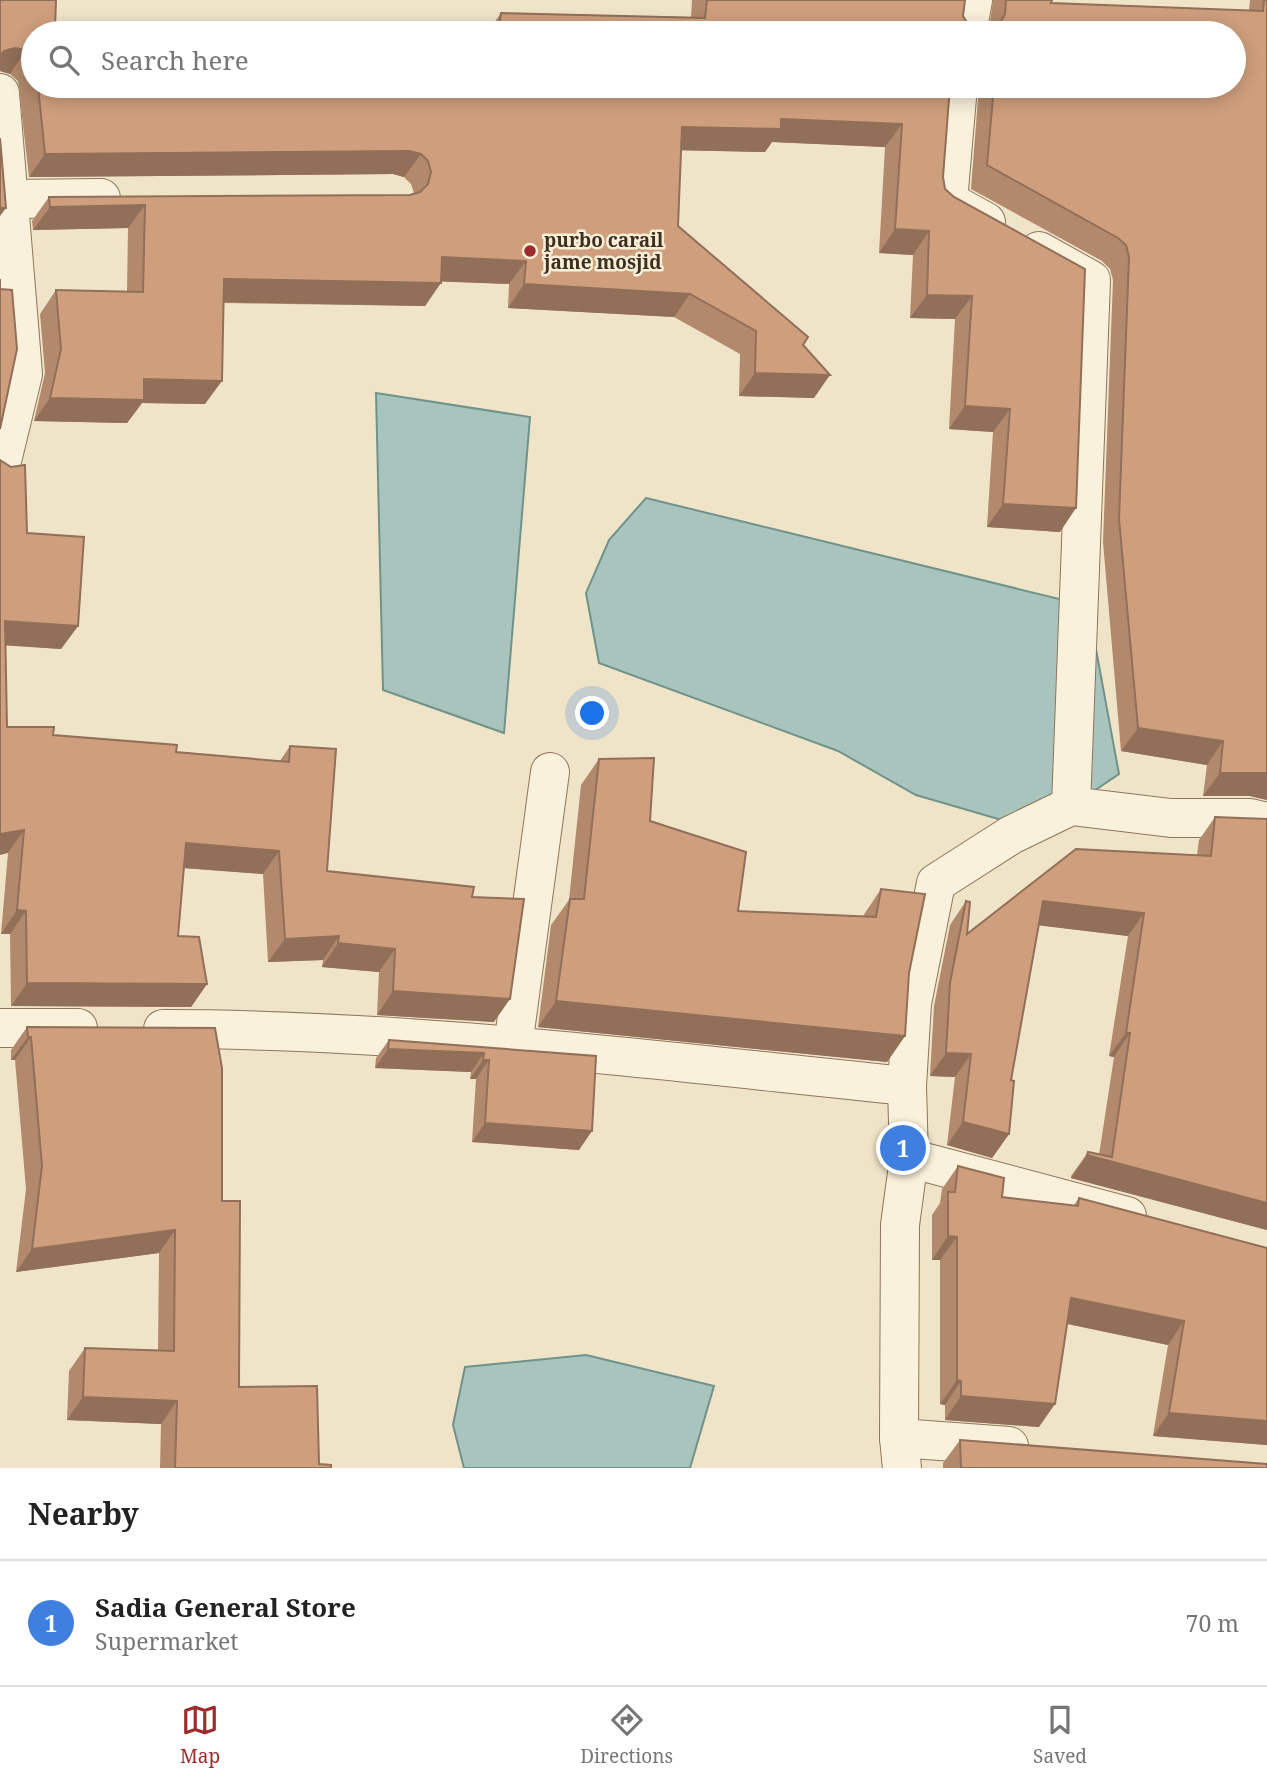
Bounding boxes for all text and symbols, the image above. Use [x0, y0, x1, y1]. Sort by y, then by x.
search box [21, 21, 1246, 98]
icon: search [45, 41, 83, 79]
text: Search here [101, 42, 249, 78]
place label: purbo carail jame mosjid [543, 227, 664, 275]
marker: purbo carail jame mosjid [522, 243, 538, 259]
your location [575, 696, 609, 730]
pin: 1 [880, 1122, 926, 1174]
text: Nearby [28, 1493, 139, 1534]
text: Sadia General Store [95, 1589, 356, 1625]
text: 1 [45, 1607, 58, 1639]
text: 70 m [1186, 1607, 1239, 1639]
text: Supermarket [95, 1625, 238, 1657]
tab: Map [180, 1701, 220, 1769]
tab: Directions [580, 1701, 673, 1769]
tab: Saved [1033, 1701, 1087, 1769]

